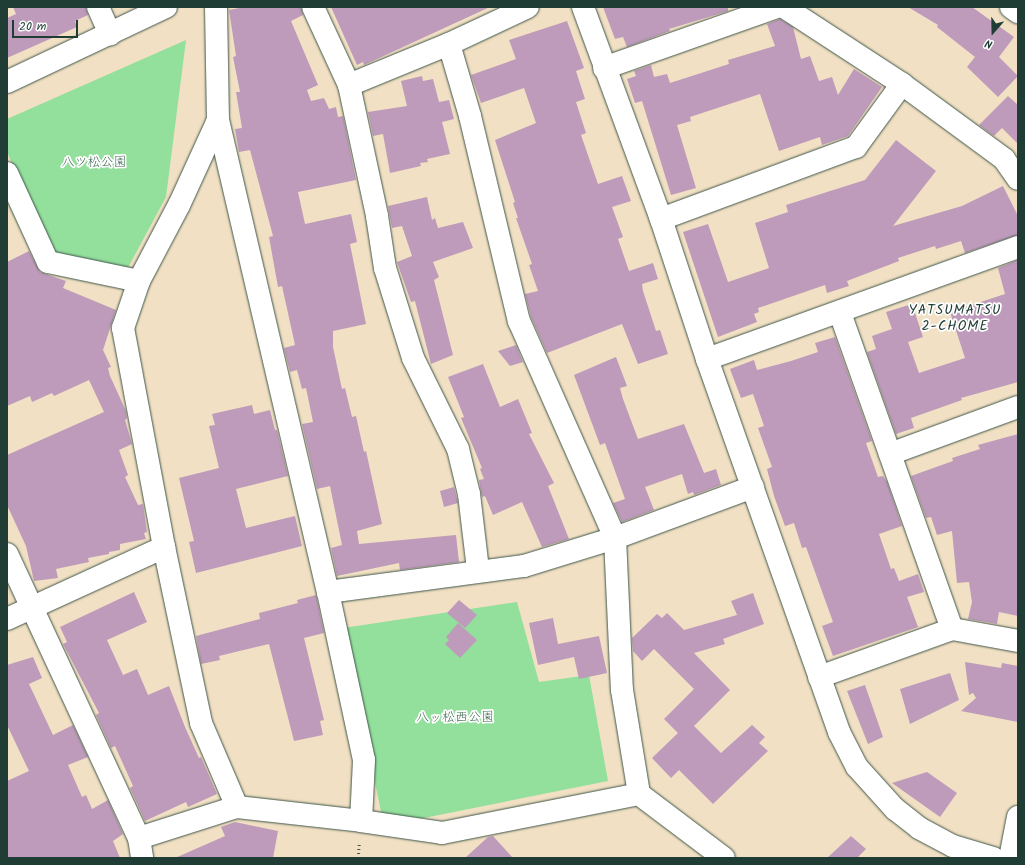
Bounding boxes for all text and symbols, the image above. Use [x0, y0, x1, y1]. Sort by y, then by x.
scale bar [14, 12, 80, 38]
north arrow [973, 12, 1013, 52]
text: 20 m [19, 17, 46, 36]
text: N [983, 34, 995, 53]
park label: 八ツ松公園 [62, 155, 126, 171]
district label: YATSUMATSU 2-CHOME [909, 302, 1001, 334]
park label: 八ッ松西公園 [416, 710, 494, 726]

